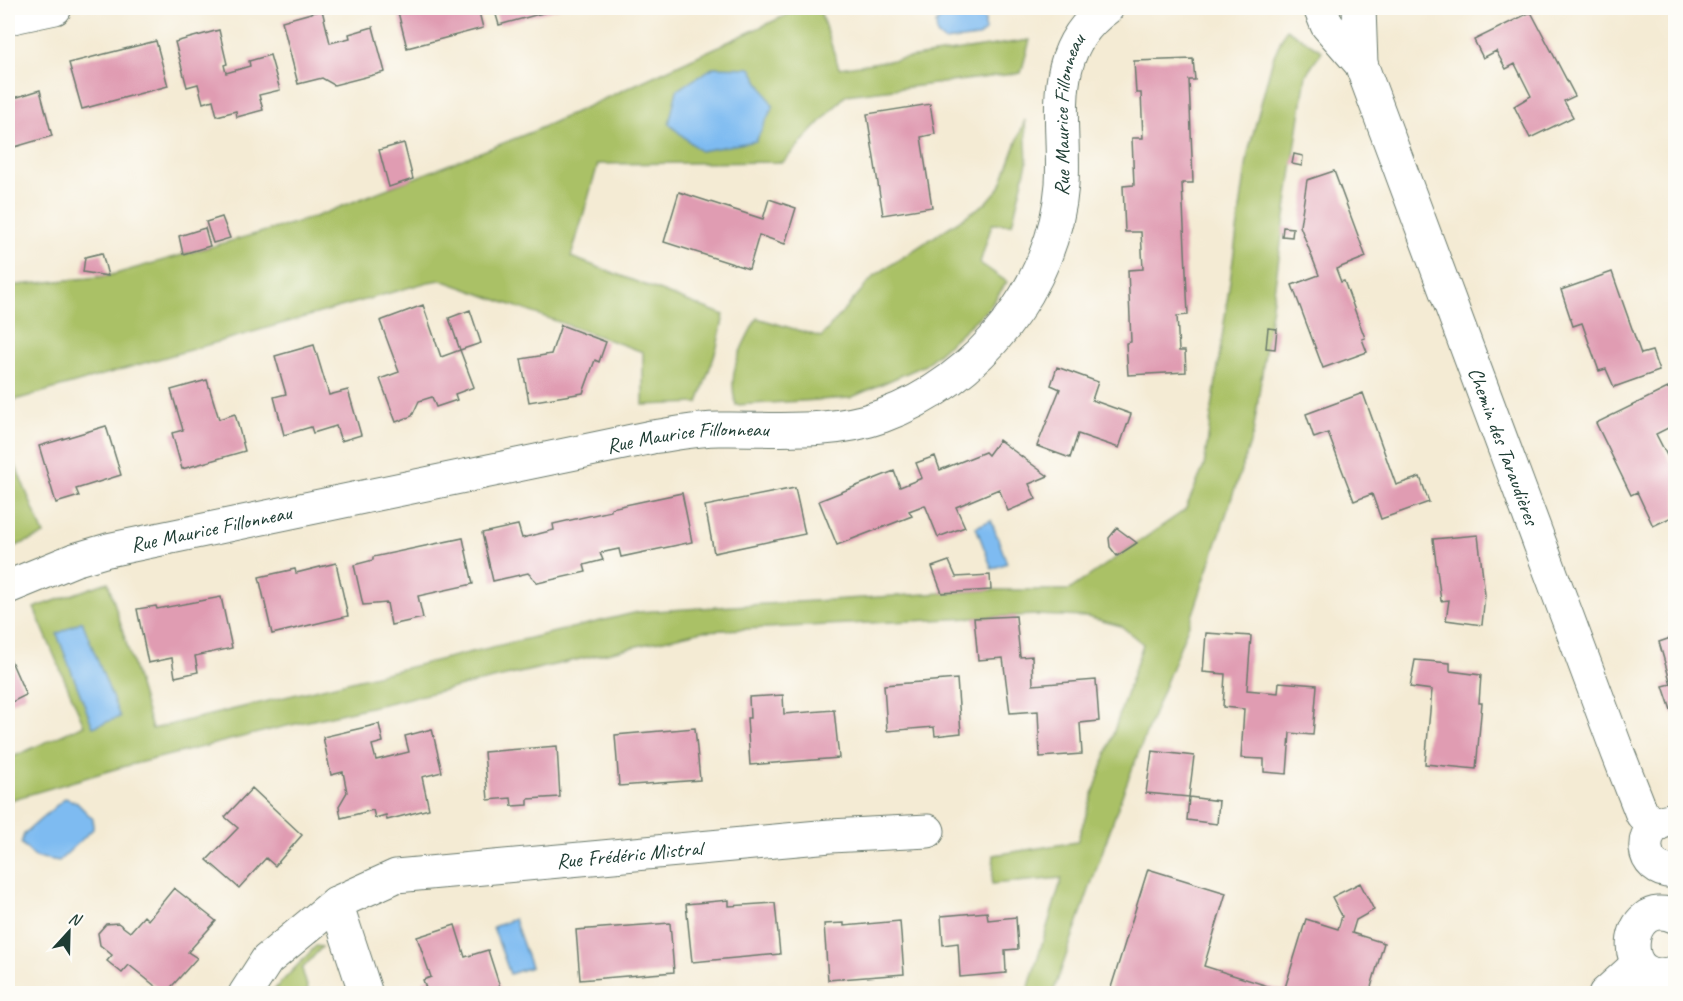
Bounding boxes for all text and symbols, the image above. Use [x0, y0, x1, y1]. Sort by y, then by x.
street label: Rue Maurice Fillonneau [1048, 28, 1091, 197]
street label: Chemin des Taraudières [1462, 364, 1545, 530]
street label: Rue Maurice Fillonneau [604, 416, 770, 459]
street label: Rue Maurice Fillonneau [128, 499, 295, 558]
street label: Rue Frédéric Mistral [555, 835, 707, 874]
north arrow [39, 902, 99, 962]
text: N [66, 908, 85, 931]

